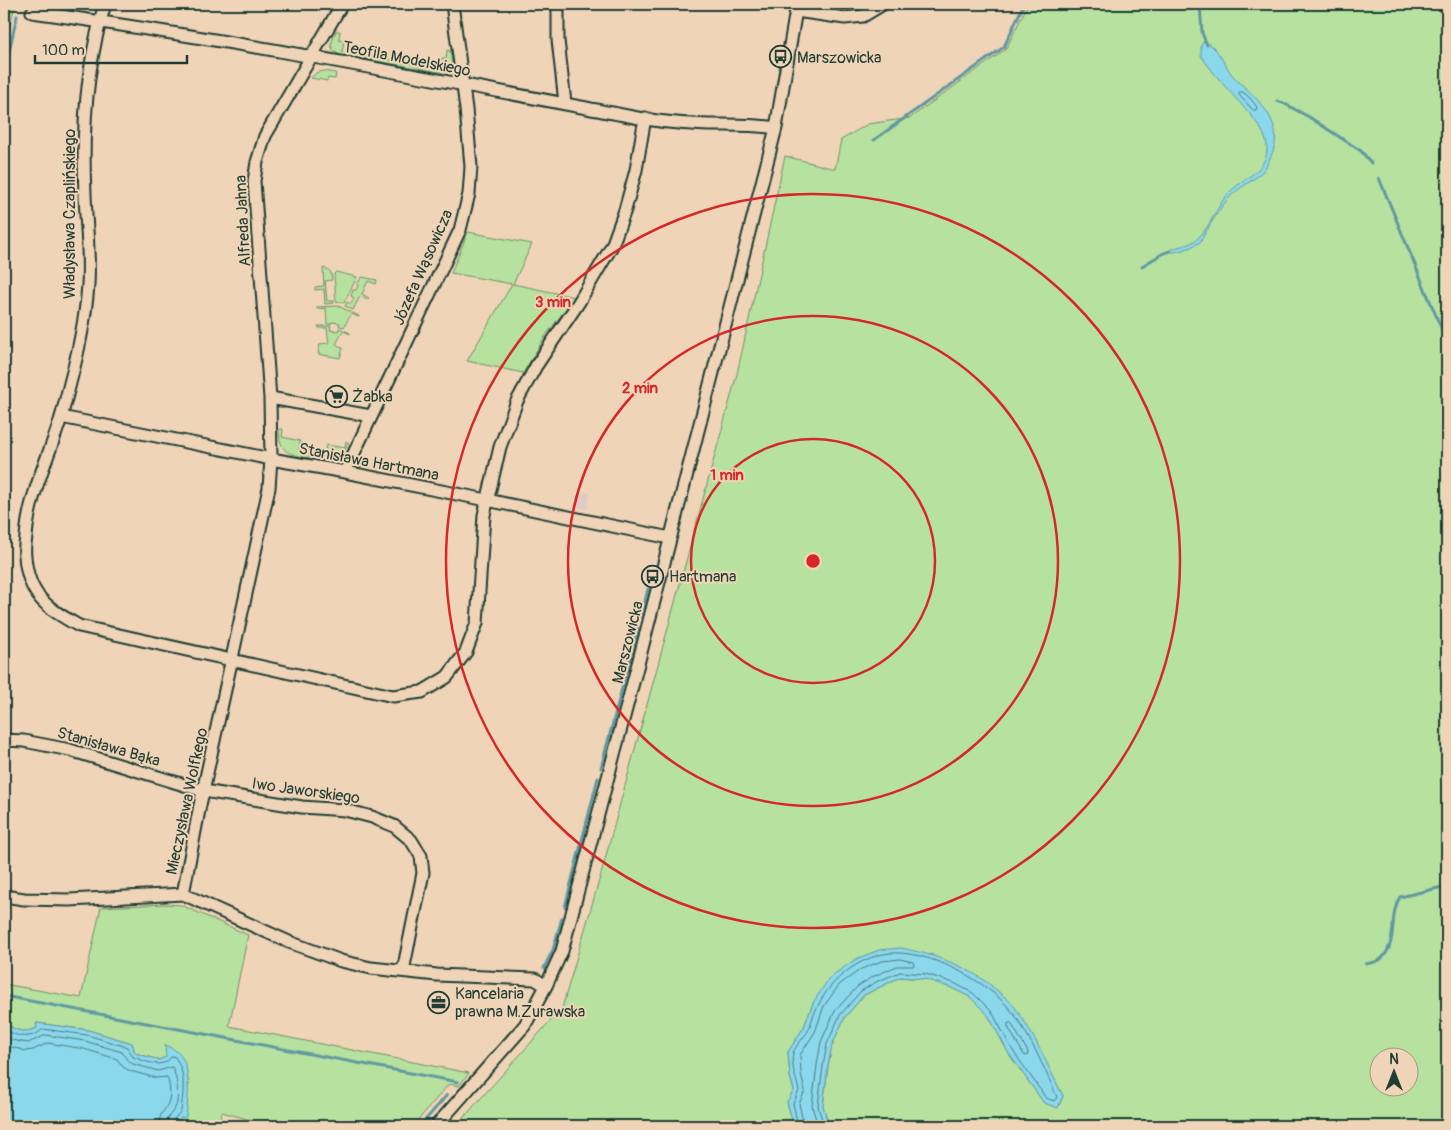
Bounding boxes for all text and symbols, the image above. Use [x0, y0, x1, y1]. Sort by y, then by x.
scale bar [35, 32, 188, 64]
street label: Teofila Modelskiego [341, 37, 473, 81]
text: 100 m [42, 41, 85, 60]
bus stop icon: Marszowicka [769, 45, 793, 69]
place label: Marszowicka [797, 48, 881, 68]
street label: Władysława Czaplińskiego [60, 128, 80, 299]
street label: Alfreda Jahna [231, 175, 255, 267]
street label: Józefa Wąsowicza [388, 206, 457, 328]
text: 3 min [535, 293, 571, 312]
text: 2 min [622, 379, 658, 398]
supermarket icon: Żabka [324, 384, 348, 408]
place label: Żabka [352, 387, 393, 407]
street label: Stanisława Hartmana [297, 439, 441, 485]
text: 1 min [710, 466, 744, 485]
centre of rings [804, 552, 822, 570]
bus stop icon: Hartmana [641, 564, 665, 588]
place label: Hartmana [669, 567, 736, 587]
street label: Marszowicka [608, 599, 648, 686]
street label: Stanisława Bąka [55, 723, 163, 771]
street label: Mieczysława Wolfkego [162, 726, 212, 876]
street label: Iwo Jaworskiego [251, 774, 362, 809]
place label: Kancelaria prawna M.Zurawska [455, 984, 585, 1022]
office icon: Kancelaria prawna M.Zurawska [427, 990, 451, 1014]
north arrow [1368, 1048, 1418, 1098]
text: N [1389, 1051, 1399, 1068]

